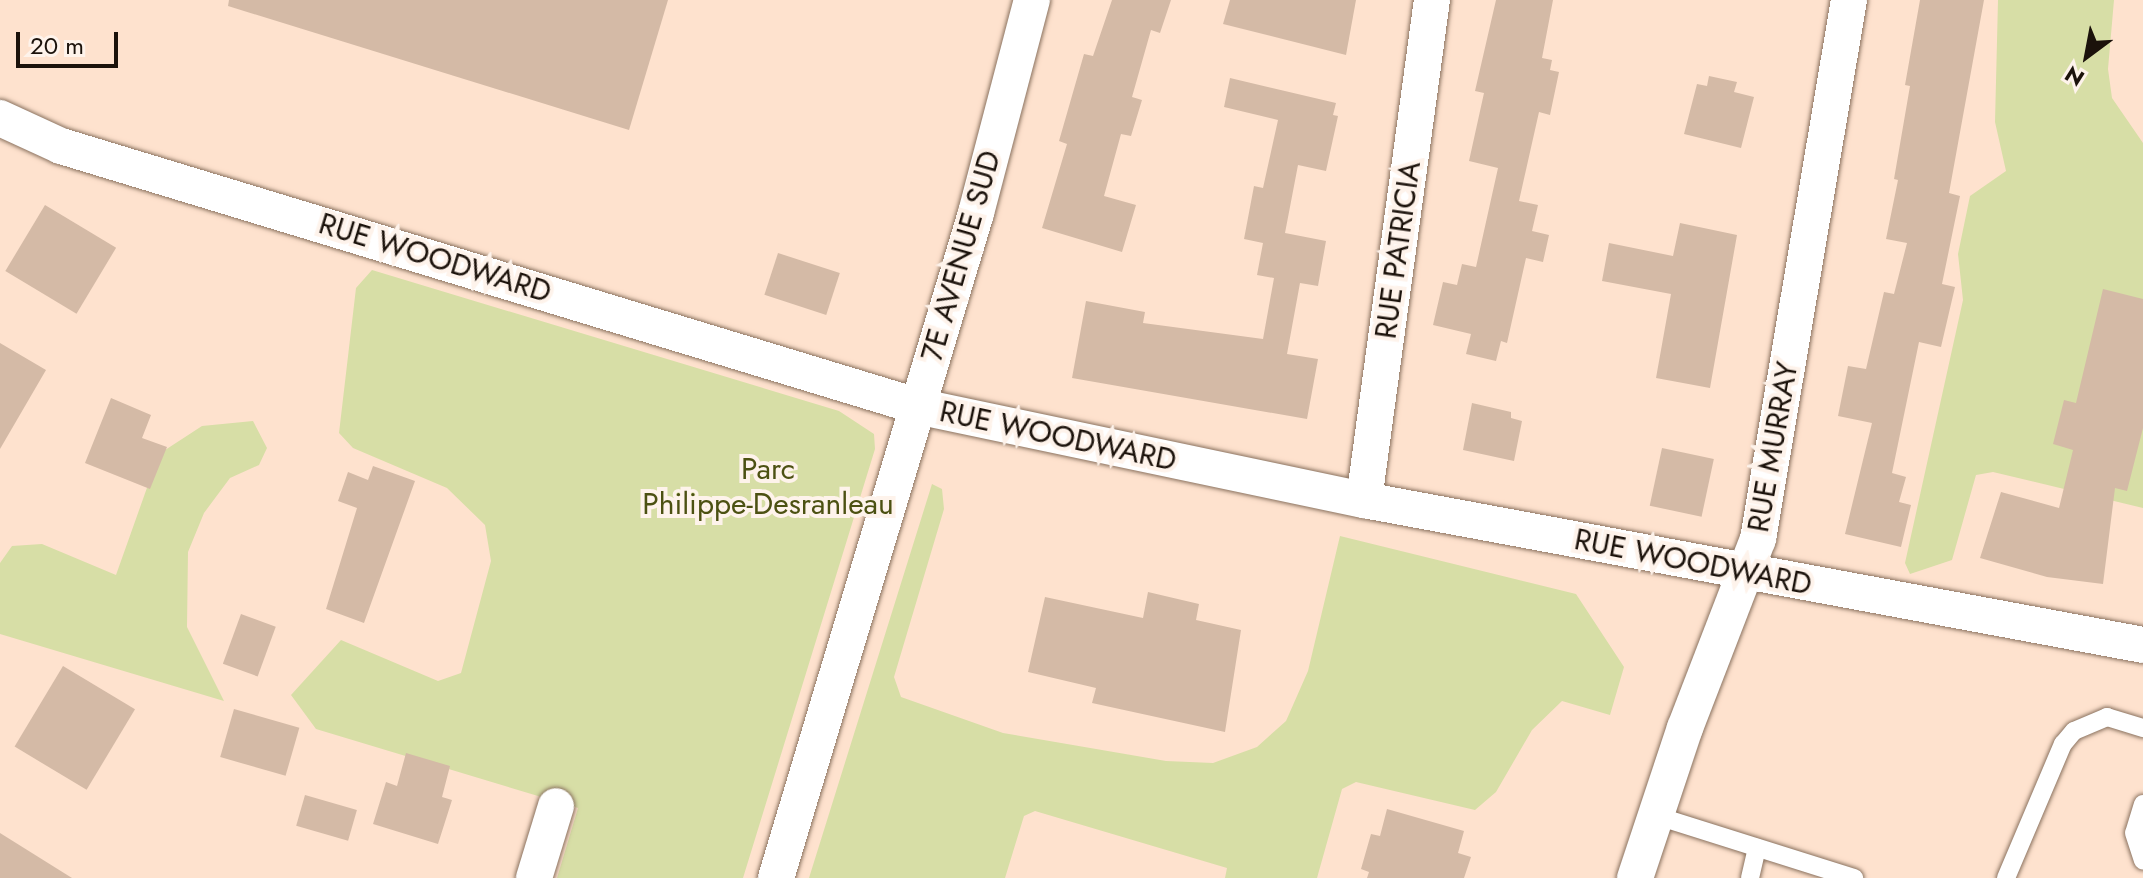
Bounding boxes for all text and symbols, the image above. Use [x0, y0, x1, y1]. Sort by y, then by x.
scale bar [20, 16, 122, 66]
north arrow [2047, 16, 2127, 96]
text: 20 m [30, 28, 84, 63]
text: N [2058, 58, 2090, 95]
street label: 7E AVENUE SUD [914, 147, 1008, 365]
street label: RUE PATRICIA [1368, 159, 1428, 341]
street label: RUE WOODWARD [315, 206, 555, 310]
street label: RUE MURRAY [1740, 359, 1806, 535]
street label: RUE WOODWARD [936, 393, 1180, 479]
park label: Parc Philippe-Desranleau [642, 451, 894, 522]
street label: RUE WOODWARD [1571, 521, 1815, 603]

